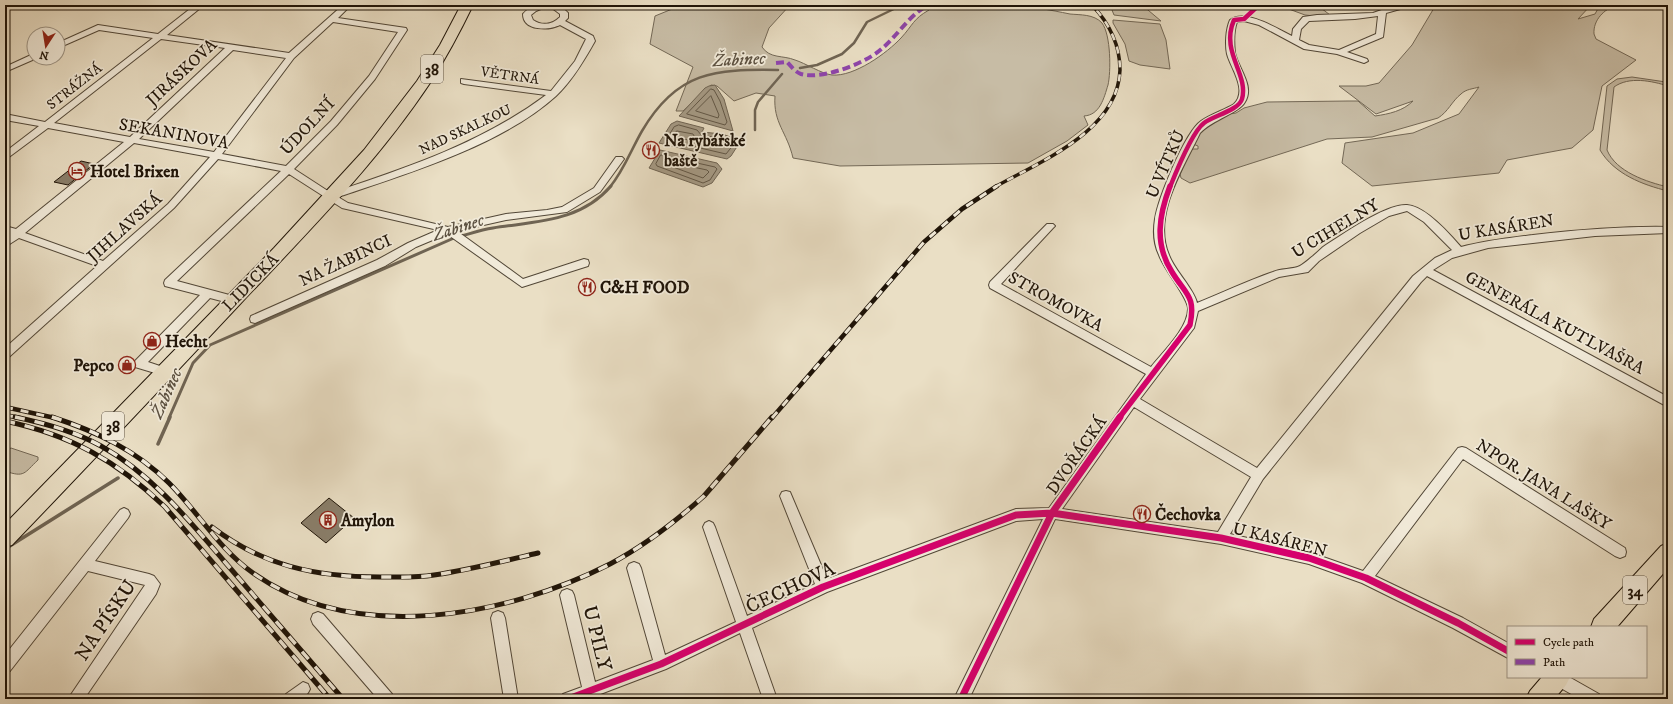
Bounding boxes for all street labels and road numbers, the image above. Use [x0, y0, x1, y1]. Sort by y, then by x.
street label: JIRÁSKOVA [139, 33, 222, 113]
road number: 38 [421, 55, 443, 83]
street label: STRÁŽNÁ [43, 59, 107, 114]
street label: VĚTRNÁ [479, 63, 541, 89]
street label: ÚDOLNÍ [275, 92, 341, 160]
street label: NAD SKALKOU [416, 101, 515, 159]
street label: SEKANINOVA [117, 113, 231, 155]
street label: U VÍTKŮ [1140, 126, 1191, 202]
street label: JIHLAVSKÁ [80, 187, 167, 269]
street label: U CIHELNY [1288, 194, 1384, 264]
street label: U KASÁREN [1457, 209, 1556, 246]
street label: NA ŽABINCI [295, 229, 395, 292]
street label: LIDICKÁ [217, 248, 284, 316]
street label: GENERÁLA KUTLVAŠRA [1461, 265, 1649, 380]
street label: STROMOVKA [1004, 267, 1107, 337]
street label: DVOŘÁCKÁ [1041, 411, 1112, 499]
road number: 38 [102, 412, 124, 440]
street label: NPOR. JANA LAŠKY [1472, 434, 1616, 535]
street label: U KASÁREN [1230, 517, 1330, 562]
street label: ČECHOVA [741, 556, 840, 620]
street label: NA PÍSKU [69, 575, 142, 666]
road number: 34 [1623, 576, 1647, 604]
street label: U PILY [576, 603, 617, 674]

